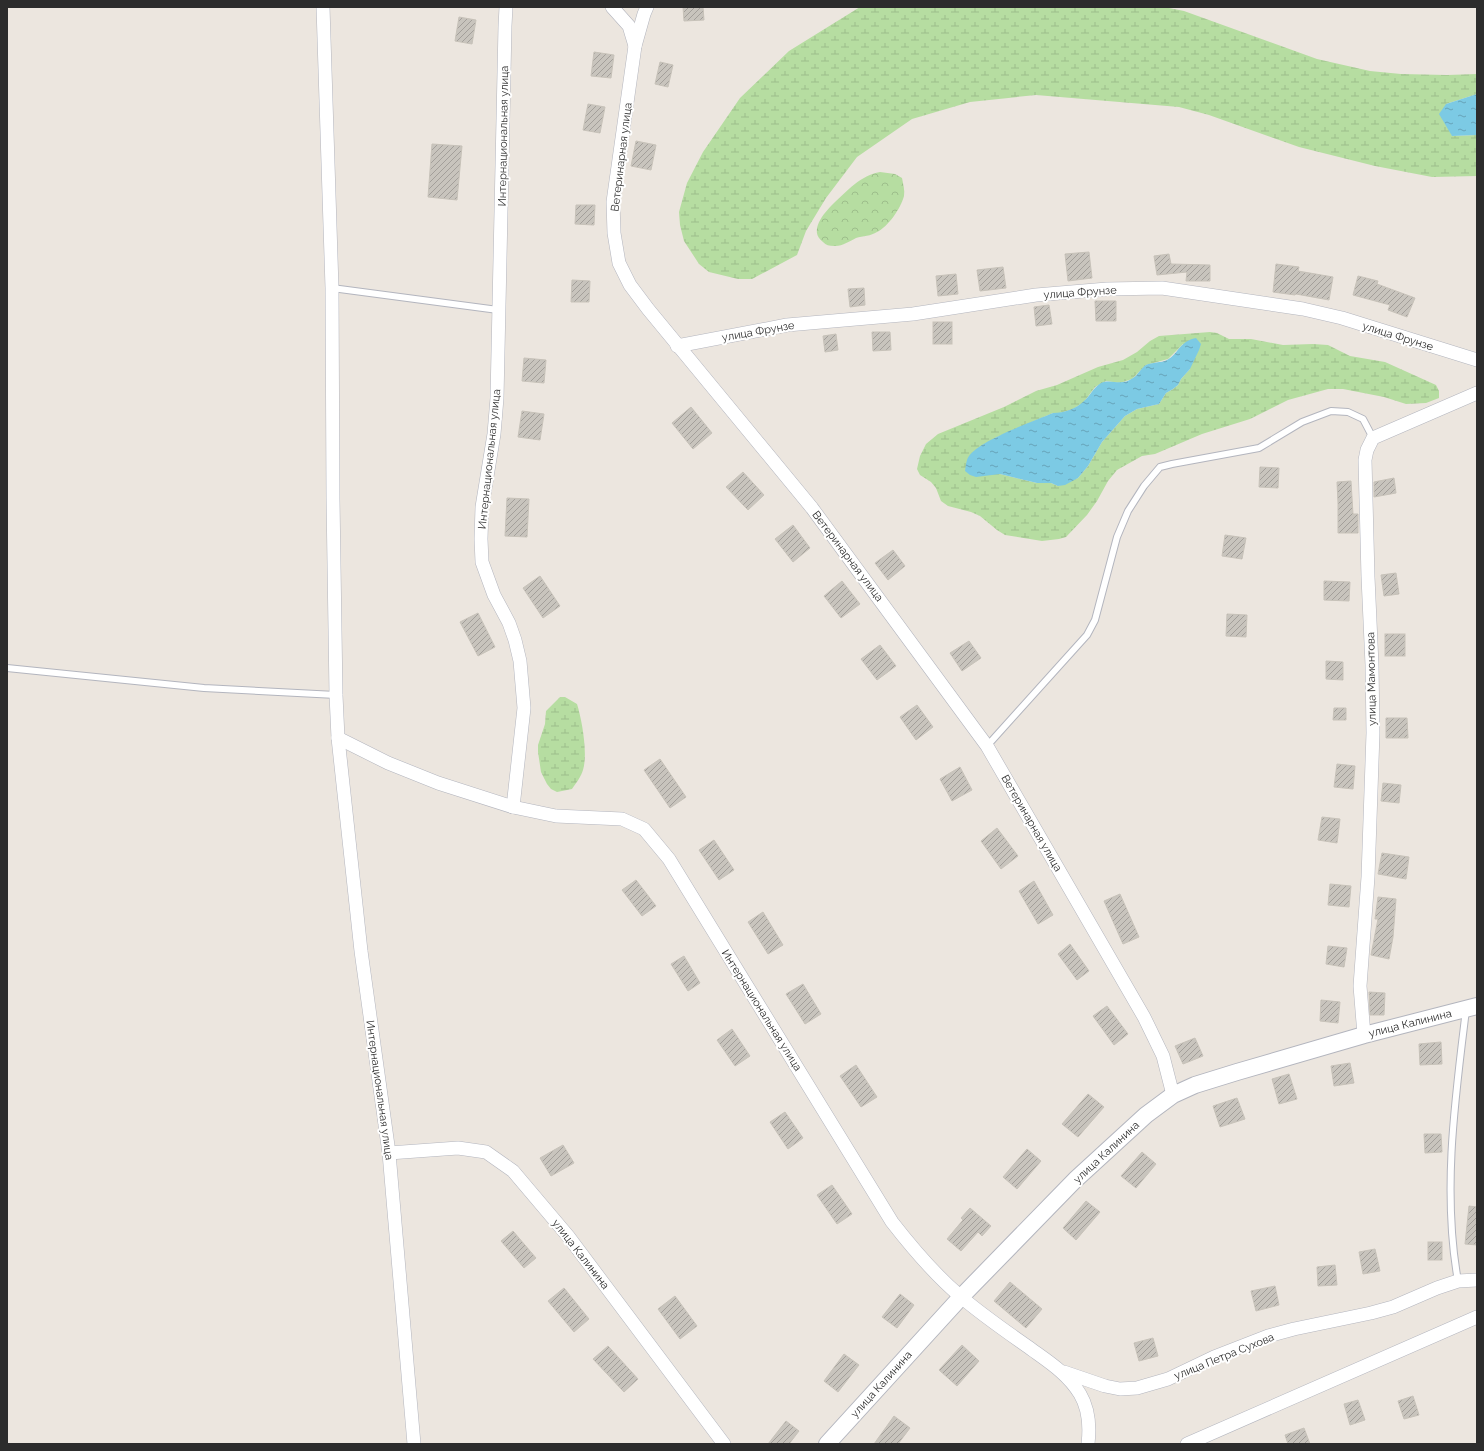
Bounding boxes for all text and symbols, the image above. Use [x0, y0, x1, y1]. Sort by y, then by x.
street label: Интернациональная улица [496, 65, 511, 207]
street label: Ветеринарная улица [608, 102, 635, 212]
street label: улица Фрунзе [1043, 283, 1118, 302]
street label: улица Фрунзе [721, 319, 796, 344]
street label: улица Фрунзе [1361, 320, 1435, 354]
street label: Интернациональная улица [476, 388, 503, 530]
street label: Ветеринарная улица [809, 509, 886, 604]
street label: улица Мамонтова [1364, 632, 1379, 726]
street label: Ветеринарная улица [999, 772, 1065, 874]
street label: Интернациональная улица [719, 947, 804, 1073]
street label: улица Калинина [1367, 1007, 1453, 1040]
street label: Интернациональная улица [363, 1019, 396, 1161]
street label: улица Калинина [1071, 1119, 1142, 1186]
street label: улица Калинина [549, 1217, 612, 1292]
street label: улица Петра Сухова [1172, 1330, 1276, 1382]
street label: улица Калинина [848, 1348, 915, 1420]

